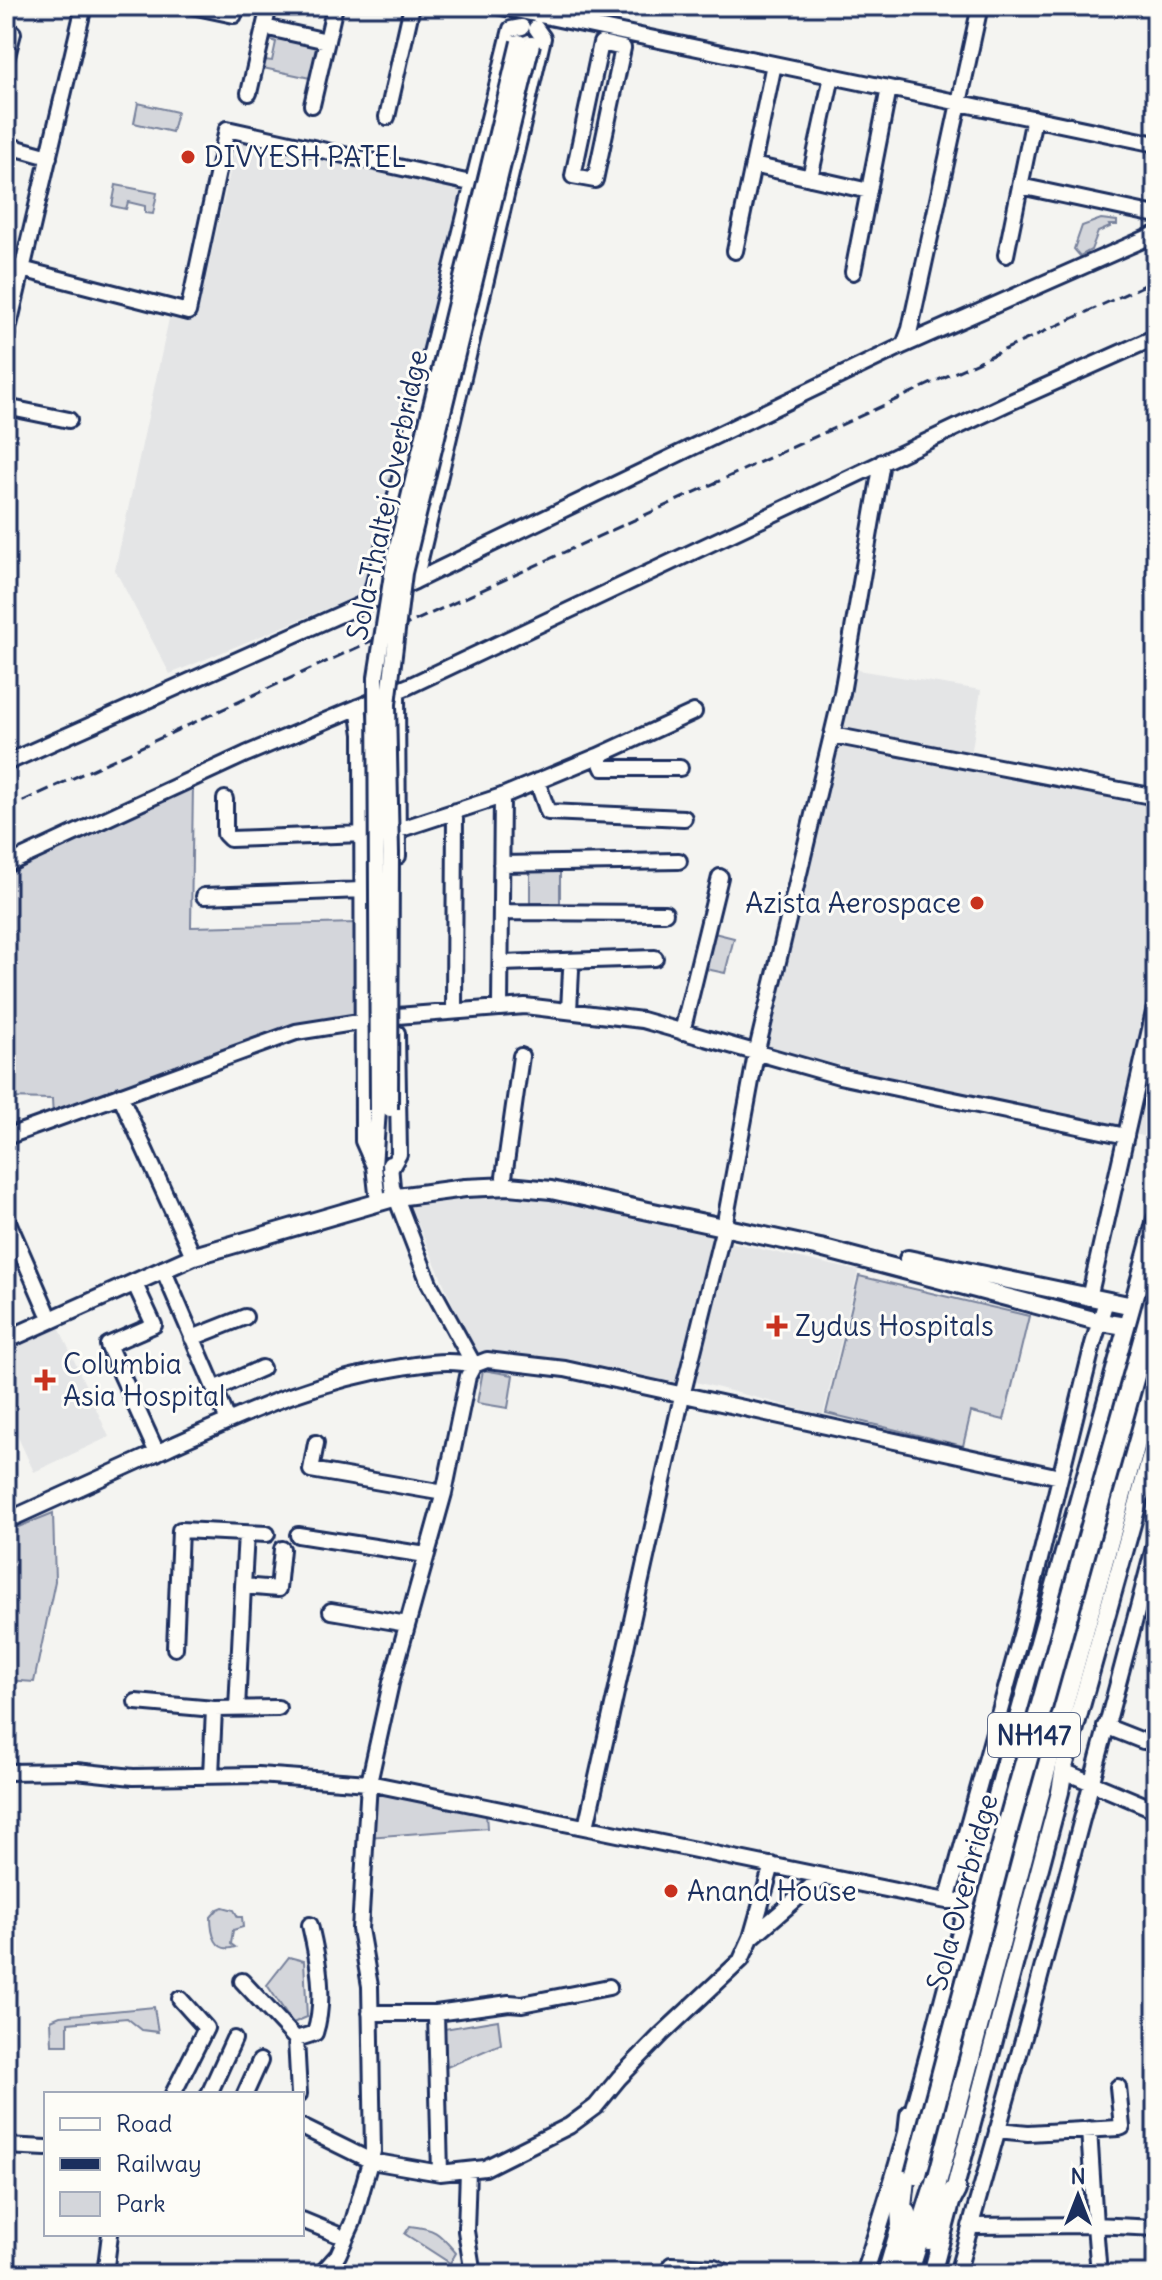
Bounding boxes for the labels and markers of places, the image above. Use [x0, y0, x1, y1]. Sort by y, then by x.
place label: DIVYESH PATEL [204, 139, 406, 175]
marker: DIVYESH PATEL [179, 148, 197, 166]
place label: Azista Aerospace [745, 885, 961, 921]
marker: Azista Aerospace [968, 894, 986, 912]
place label: Zydus Hospitals [795, 1308, 994, 1344]
marker: Zydus Hospitals [766, 1315, 788, 1337]
place label: Columbia Asia Hospital [63, 1346, 225, 1414]
marker: Columbia Asia Hospital [34, 1369, 56, 1391]
place label: Anand House [687, 1873, 857, 1909]
marker: Anand House [662, 1882, 680, 1900]

